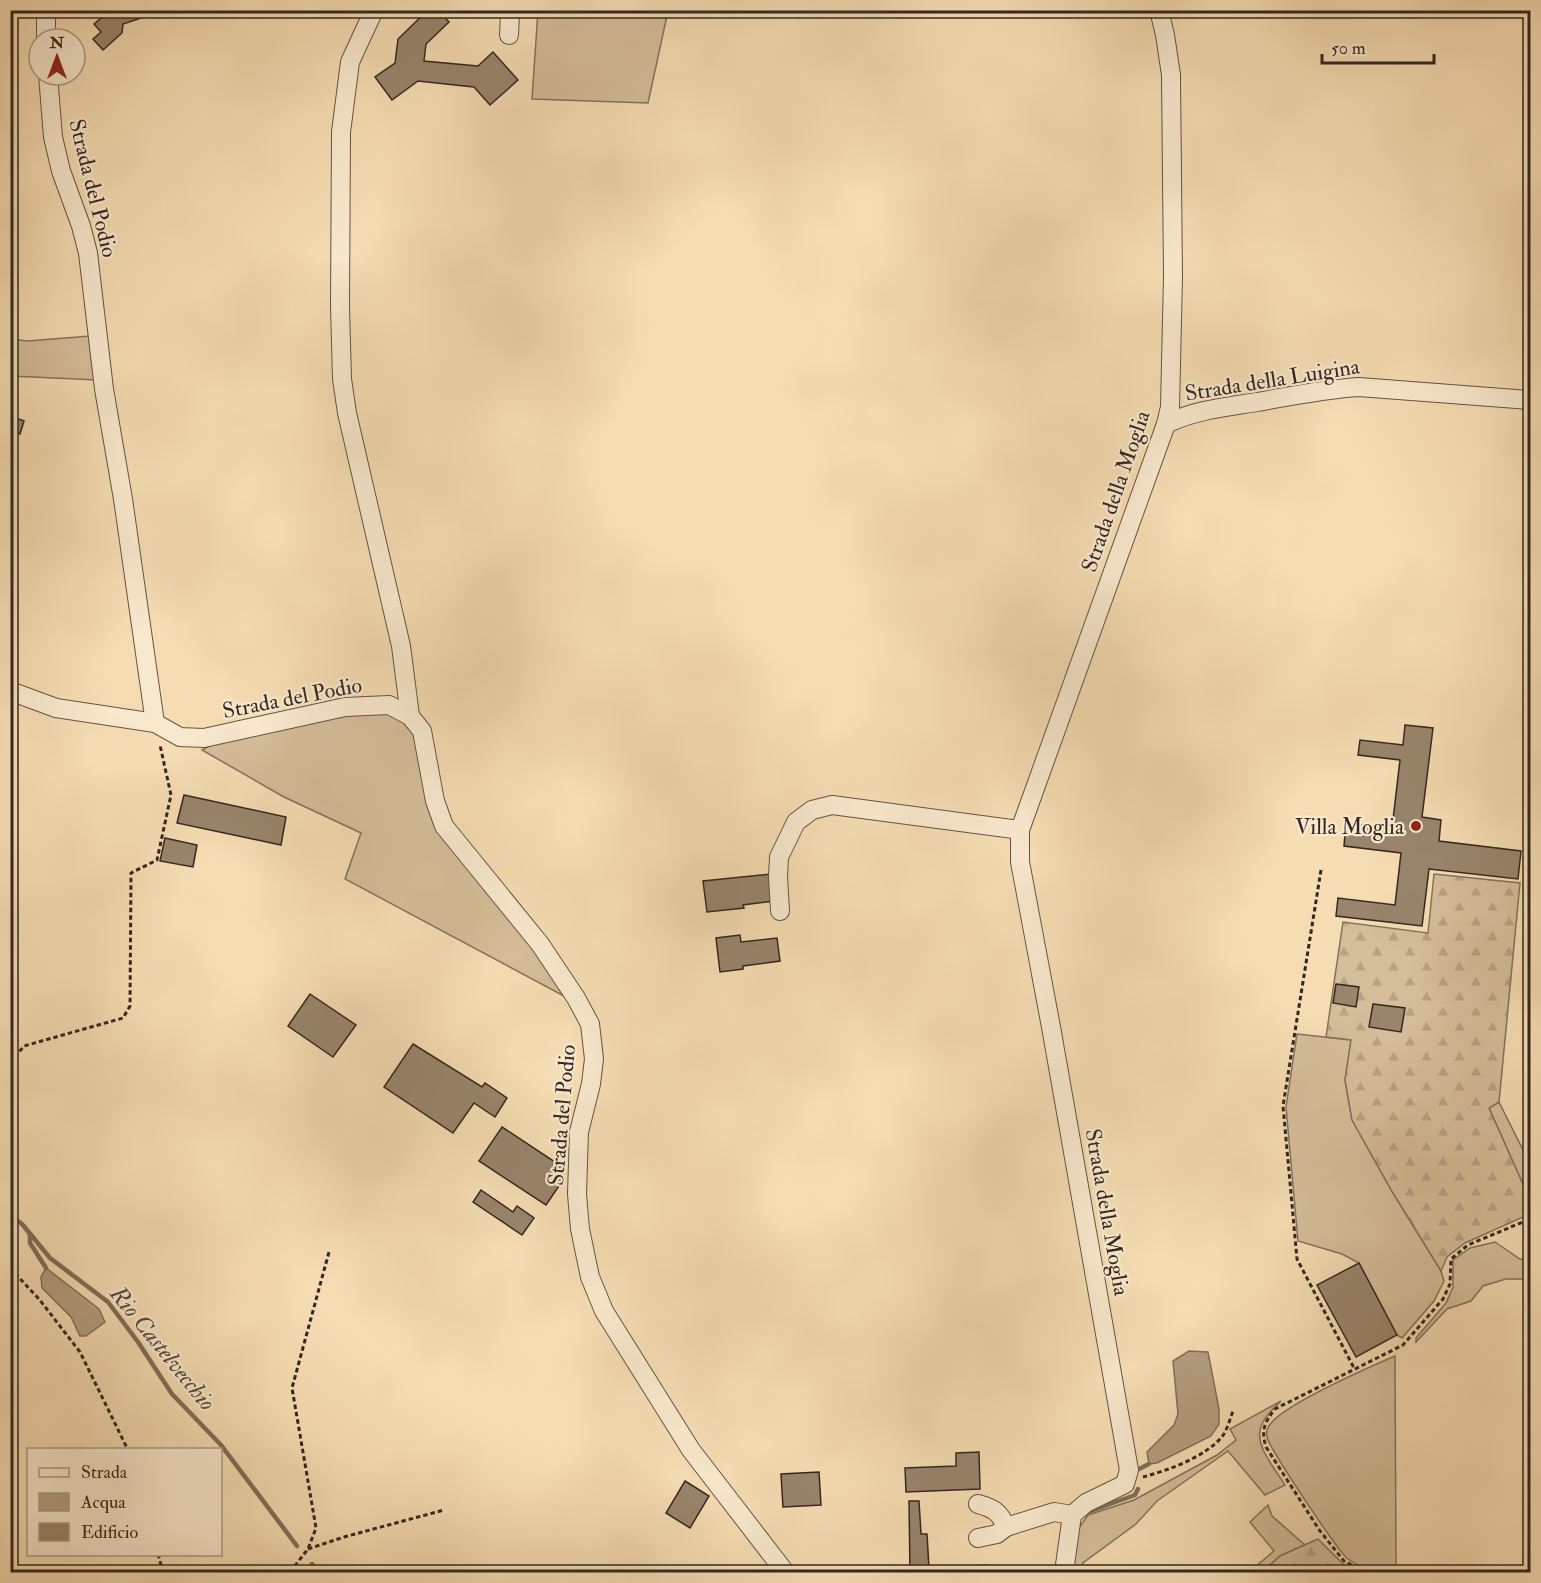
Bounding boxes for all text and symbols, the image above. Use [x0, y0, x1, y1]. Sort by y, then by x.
north arrow [27, 27, 87, 87]
scale bar [1322, 27, 1434, 65]
text: N [49, 33, 65, 53]
text: 50 m [1331, 37, 1366, 60]
street label: Strada del Podio [62, 116, 124, 260]
street label: Strada della Luigina [1183, 352, 1362, 408]
street label: Strada della Moglia [1075, 406, 1157, 576]
street label: Strada del Podio [220, 671, 364, 725]
place label: Villa Moglia [1295, 813, 1405, 841]
marker: Villa Moglia [1409, 819, 1423, 833]
street label: Strada del Podio [542, 1043, 582, 1187]
street label: Strada della Moglia [1079, 1127, 1136, 1299]
water label: Rio Castelvecchio [102, 1279, 222, 1417]
legend [27, 1448, 222, 1556]
text: Strada [81, 1461, 128, 1484]
text: Acqua [80, 1491, 126, 1514]
text: Edificio [81, 1521, 138, 1544]

